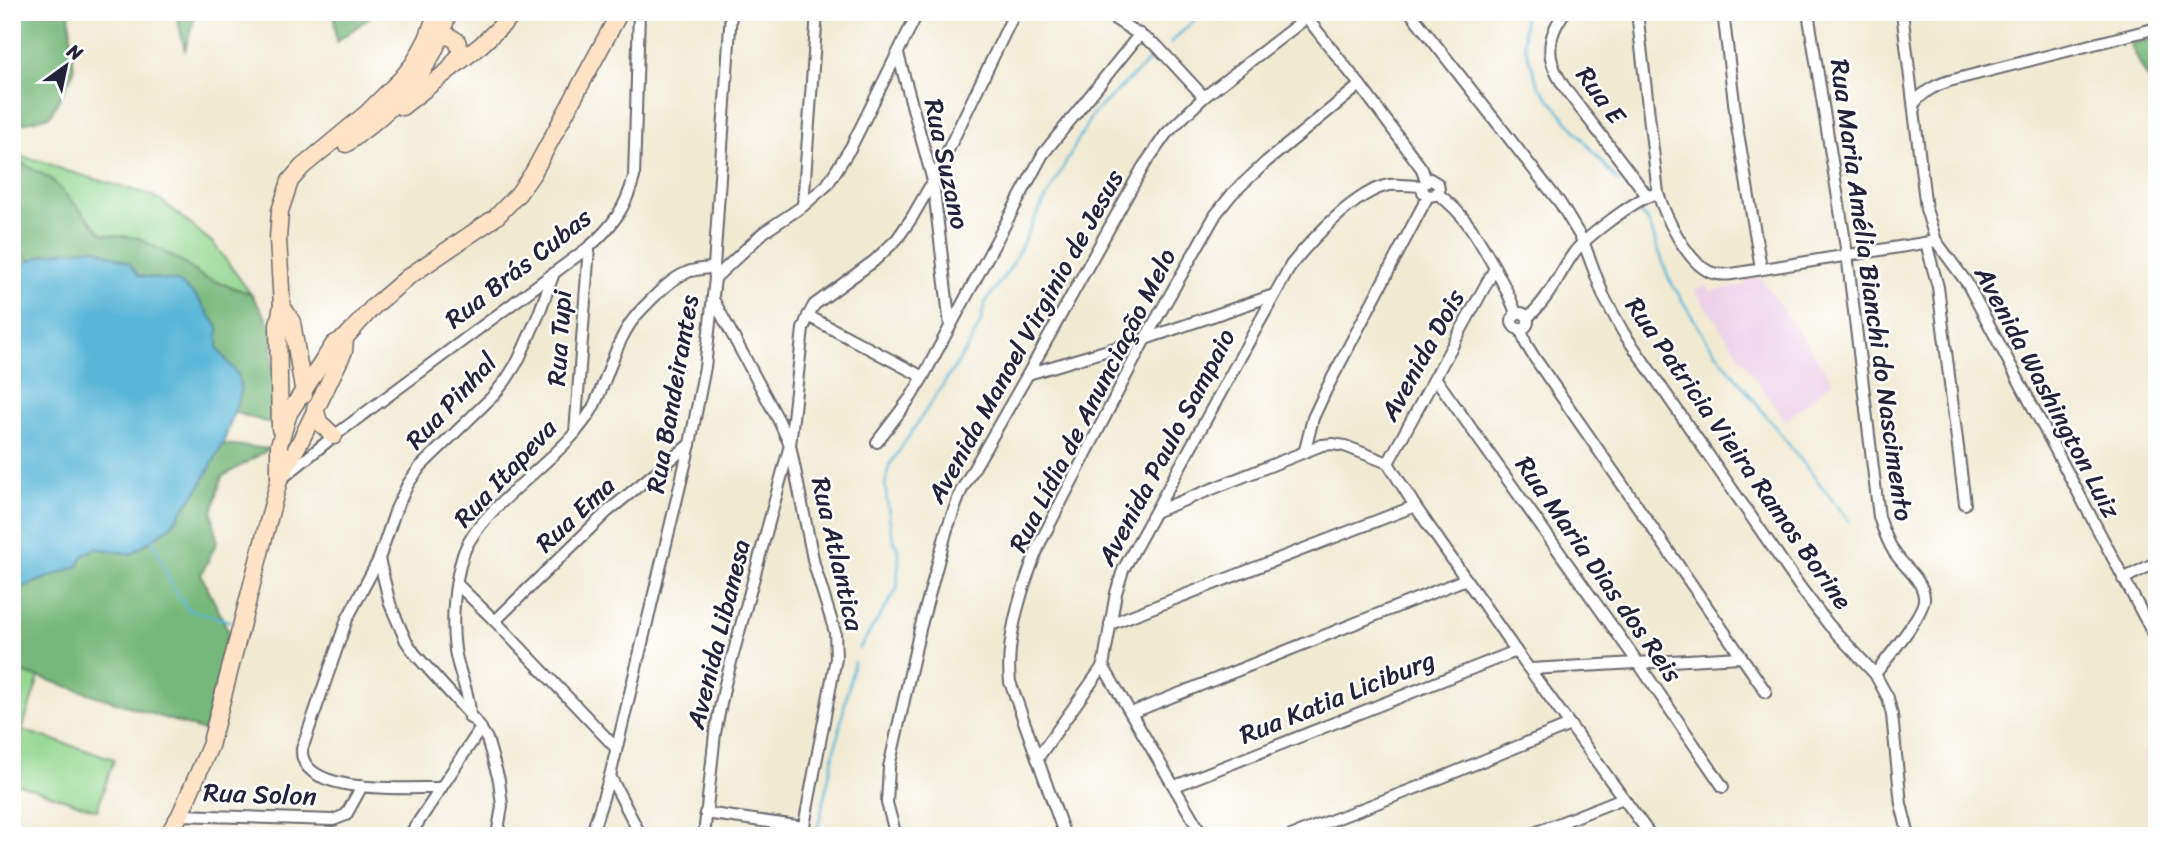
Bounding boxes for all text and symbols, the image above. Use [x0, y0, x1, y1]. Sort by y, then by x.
north arrow [32, 32, 102, 102]
text: N [60, 34, 90, 70]
street label: Rua E [1564, 56, 1639, 136]
street label: Rua Maria Amélia Bianchi do Nascimento [1817, 56, 1927, 524]
street label: Rua Suzano [911, 94, 983, 234]
street label: Avenida Manoel Virginio de Jesus [913, 160, 1136, 513]
street label: Rua Brás Cubas [434, 195, 603, 341]
street label: Rua Lídia de Anunciação Melo [995, 240, 1189, 560]
street label: Avenida Washington Luiz [1961, 256, 2135, 527]
street label: Avenida Dois [1366, 279, 1478, 430]
street label: Rua Patricia Vieira Ramos Borine [1613, 287, 1865, 620]
street label: Rua Tupi [533, 288, 585, 387]
street label: Rua Bandeirantes [632, 291, 712, 497]
street label: Avenida Paulo Sampaio [1083, 320, 1248, 575]
street label: Rua Pinhal [393, 341, 509, 461]
street label: Rua Itapeva [442, 407, 569, 539]
street label: Rua Maria Dias dos Reis [1503, 446, 1696, 693]
street label: Rua Ema [524, 464, 626, 564]
street label: Rua Atlantica [798, 472, 878, 637]
street label: Avenida Libanesa [672, 534, 764, 735]
street label: Rua Katia Liciburg [1232, 637, 1442, 757]
street label: Rua Solon [203, 769, 317, 819]

